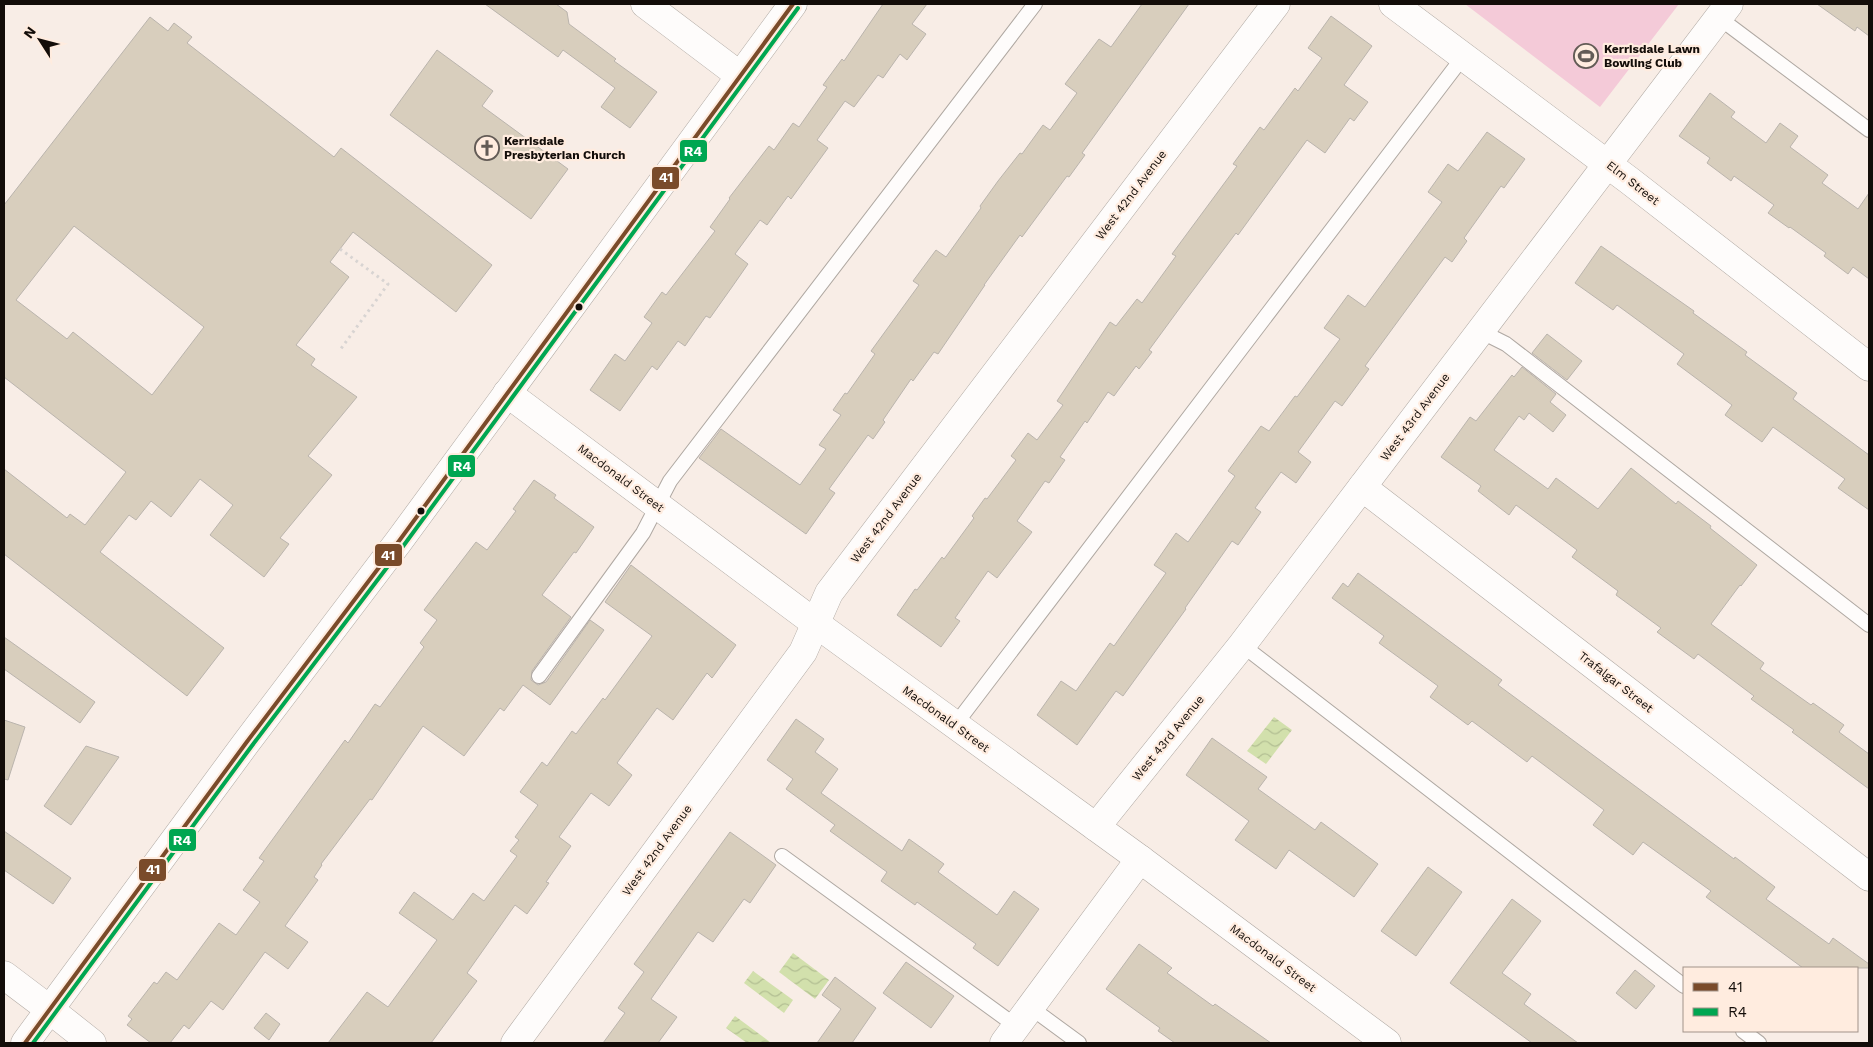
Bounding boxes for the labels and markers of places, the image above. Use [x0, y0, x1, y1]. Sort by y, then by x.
place label: Kerrisdale Lawn Bowling Club [1604, 42, 1700, 70]
sports icon: Kerrisdale Lawn Bowling Club [1573, 43, 1599, 69]
place label: Kerrisdale Presbyterian Church [504, 134, 625, 162]
church icon: Kerrisdale Presbyterian Church [474, 135, 500, 161]
unlabelled marker [574, 302, 584, 312]
unlabelled marker [416, 506, 426, 516]

